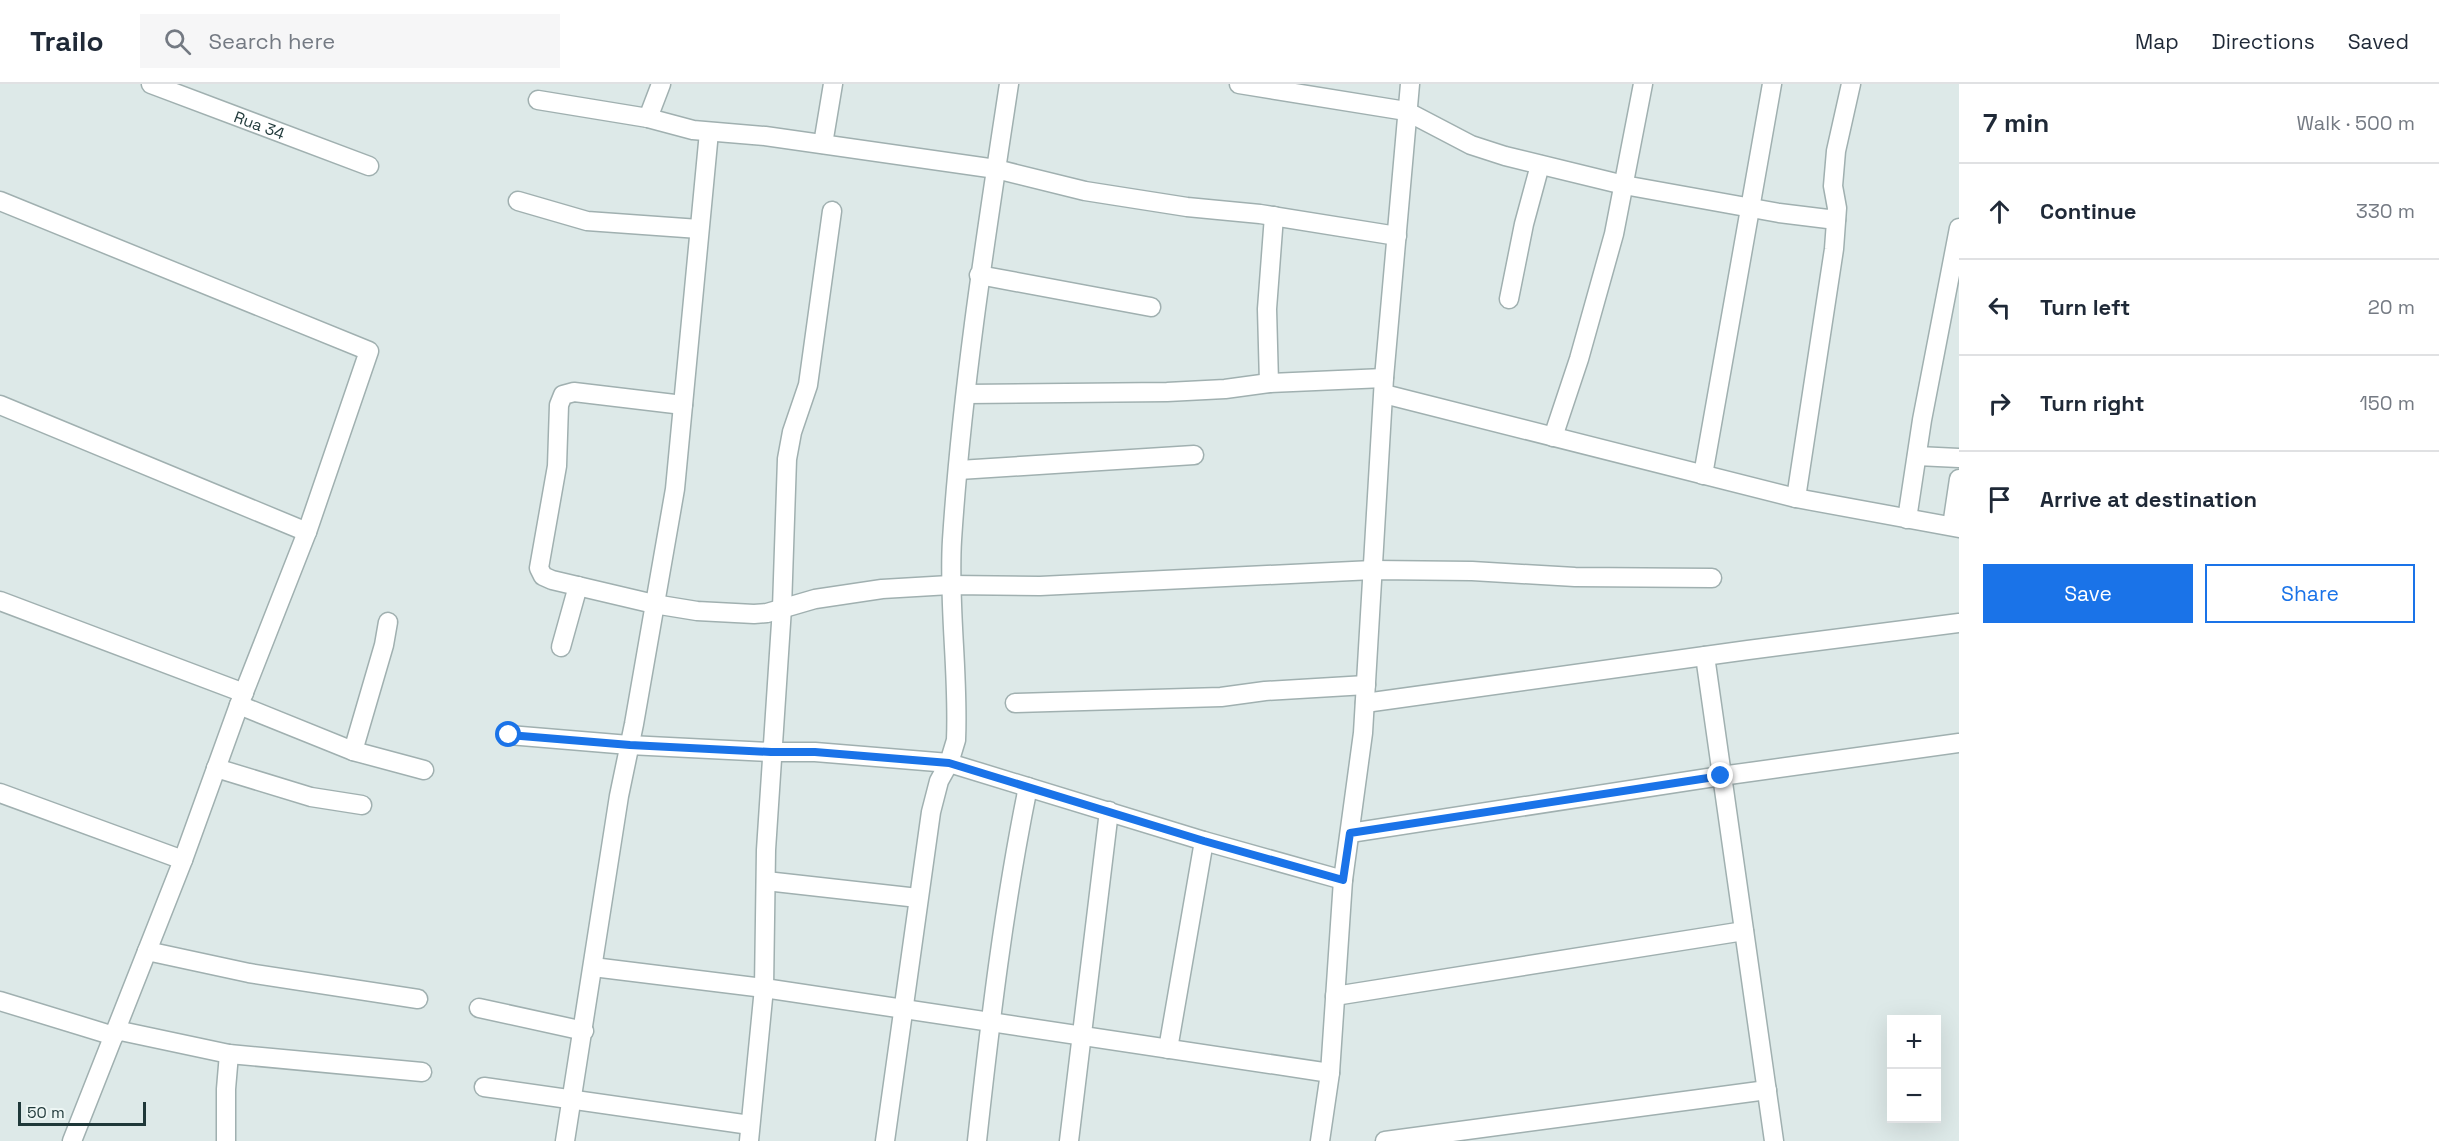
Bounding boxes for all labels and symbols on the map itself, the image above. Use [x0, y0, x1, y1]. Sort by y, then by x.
street label: Rua 34 [231, 106, 288, 144]
route start [495, 721, 521, 747]
route end [1707, 762, 1733, 788]
scale bar [18, 1099, 146, 1126]

